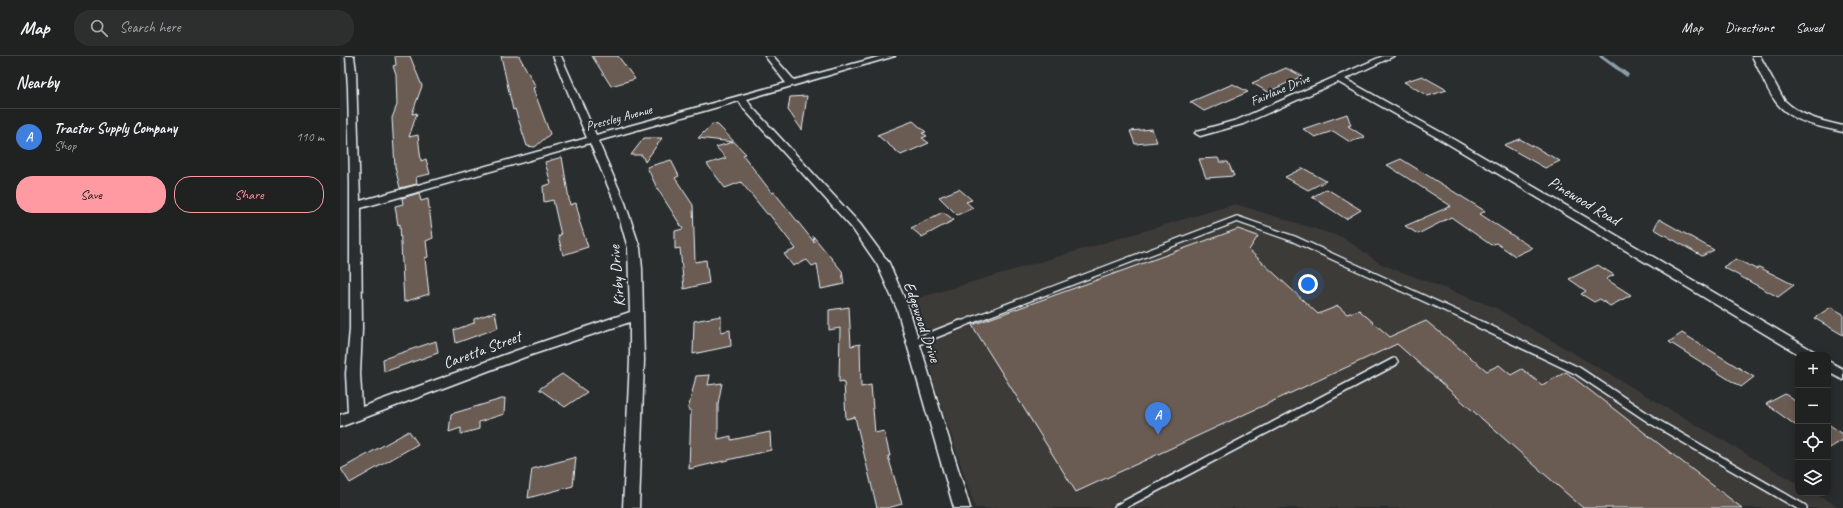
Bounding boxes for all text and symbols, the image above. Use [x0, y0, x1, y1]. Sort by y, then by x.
search box [74, 10, 354, 46]
text: Map [20, 16, 50, 40]
icon: search [88, 17, 110, 39]
text: Search here [120, 18, 181, 37]
text: Map [1682, 19, 1703, 36]
text: Directions [1725, 19, 1774, 36]
text: Saved [1796, 19, 1823, 36]
street label: Fairlane Drive [1248, 70, 1313, 110]
text: Nearby [16, 72, 59, 93]
street label: Pressley Avenue [584, 101, 654, 134]
text: Tractor Supply Company [54, 119, 177, 138]
text: A [26, 129, 32, 145]
text: 110 m [296, 129, 324, 145]
text: Shop [54, 138, 76, 154]
street label: Pinewood Road [1545, 172, 1626, 231]
button: Save [16, 176, 166, 213]
button: Share [174, 176, 324, 213]
street label: Kirby Drive [604, 243, 630, 308]
your location [1298, 274, 1318, 294]
street label: Edgewood Drive [899, 279, 946, 367]
street label: Caretta Street [440, 326, 526, 373]
map controls [1795, 352, 1831, 496]
button: + [1795, 352, 1831, 388]
button: − [1795, 388, 1831, 424]
pin: A [1145, 402, 1171, 435]
button: locate [1795, 424, 1831, 460]
button: layers [1795, 460, 1831, 496]

